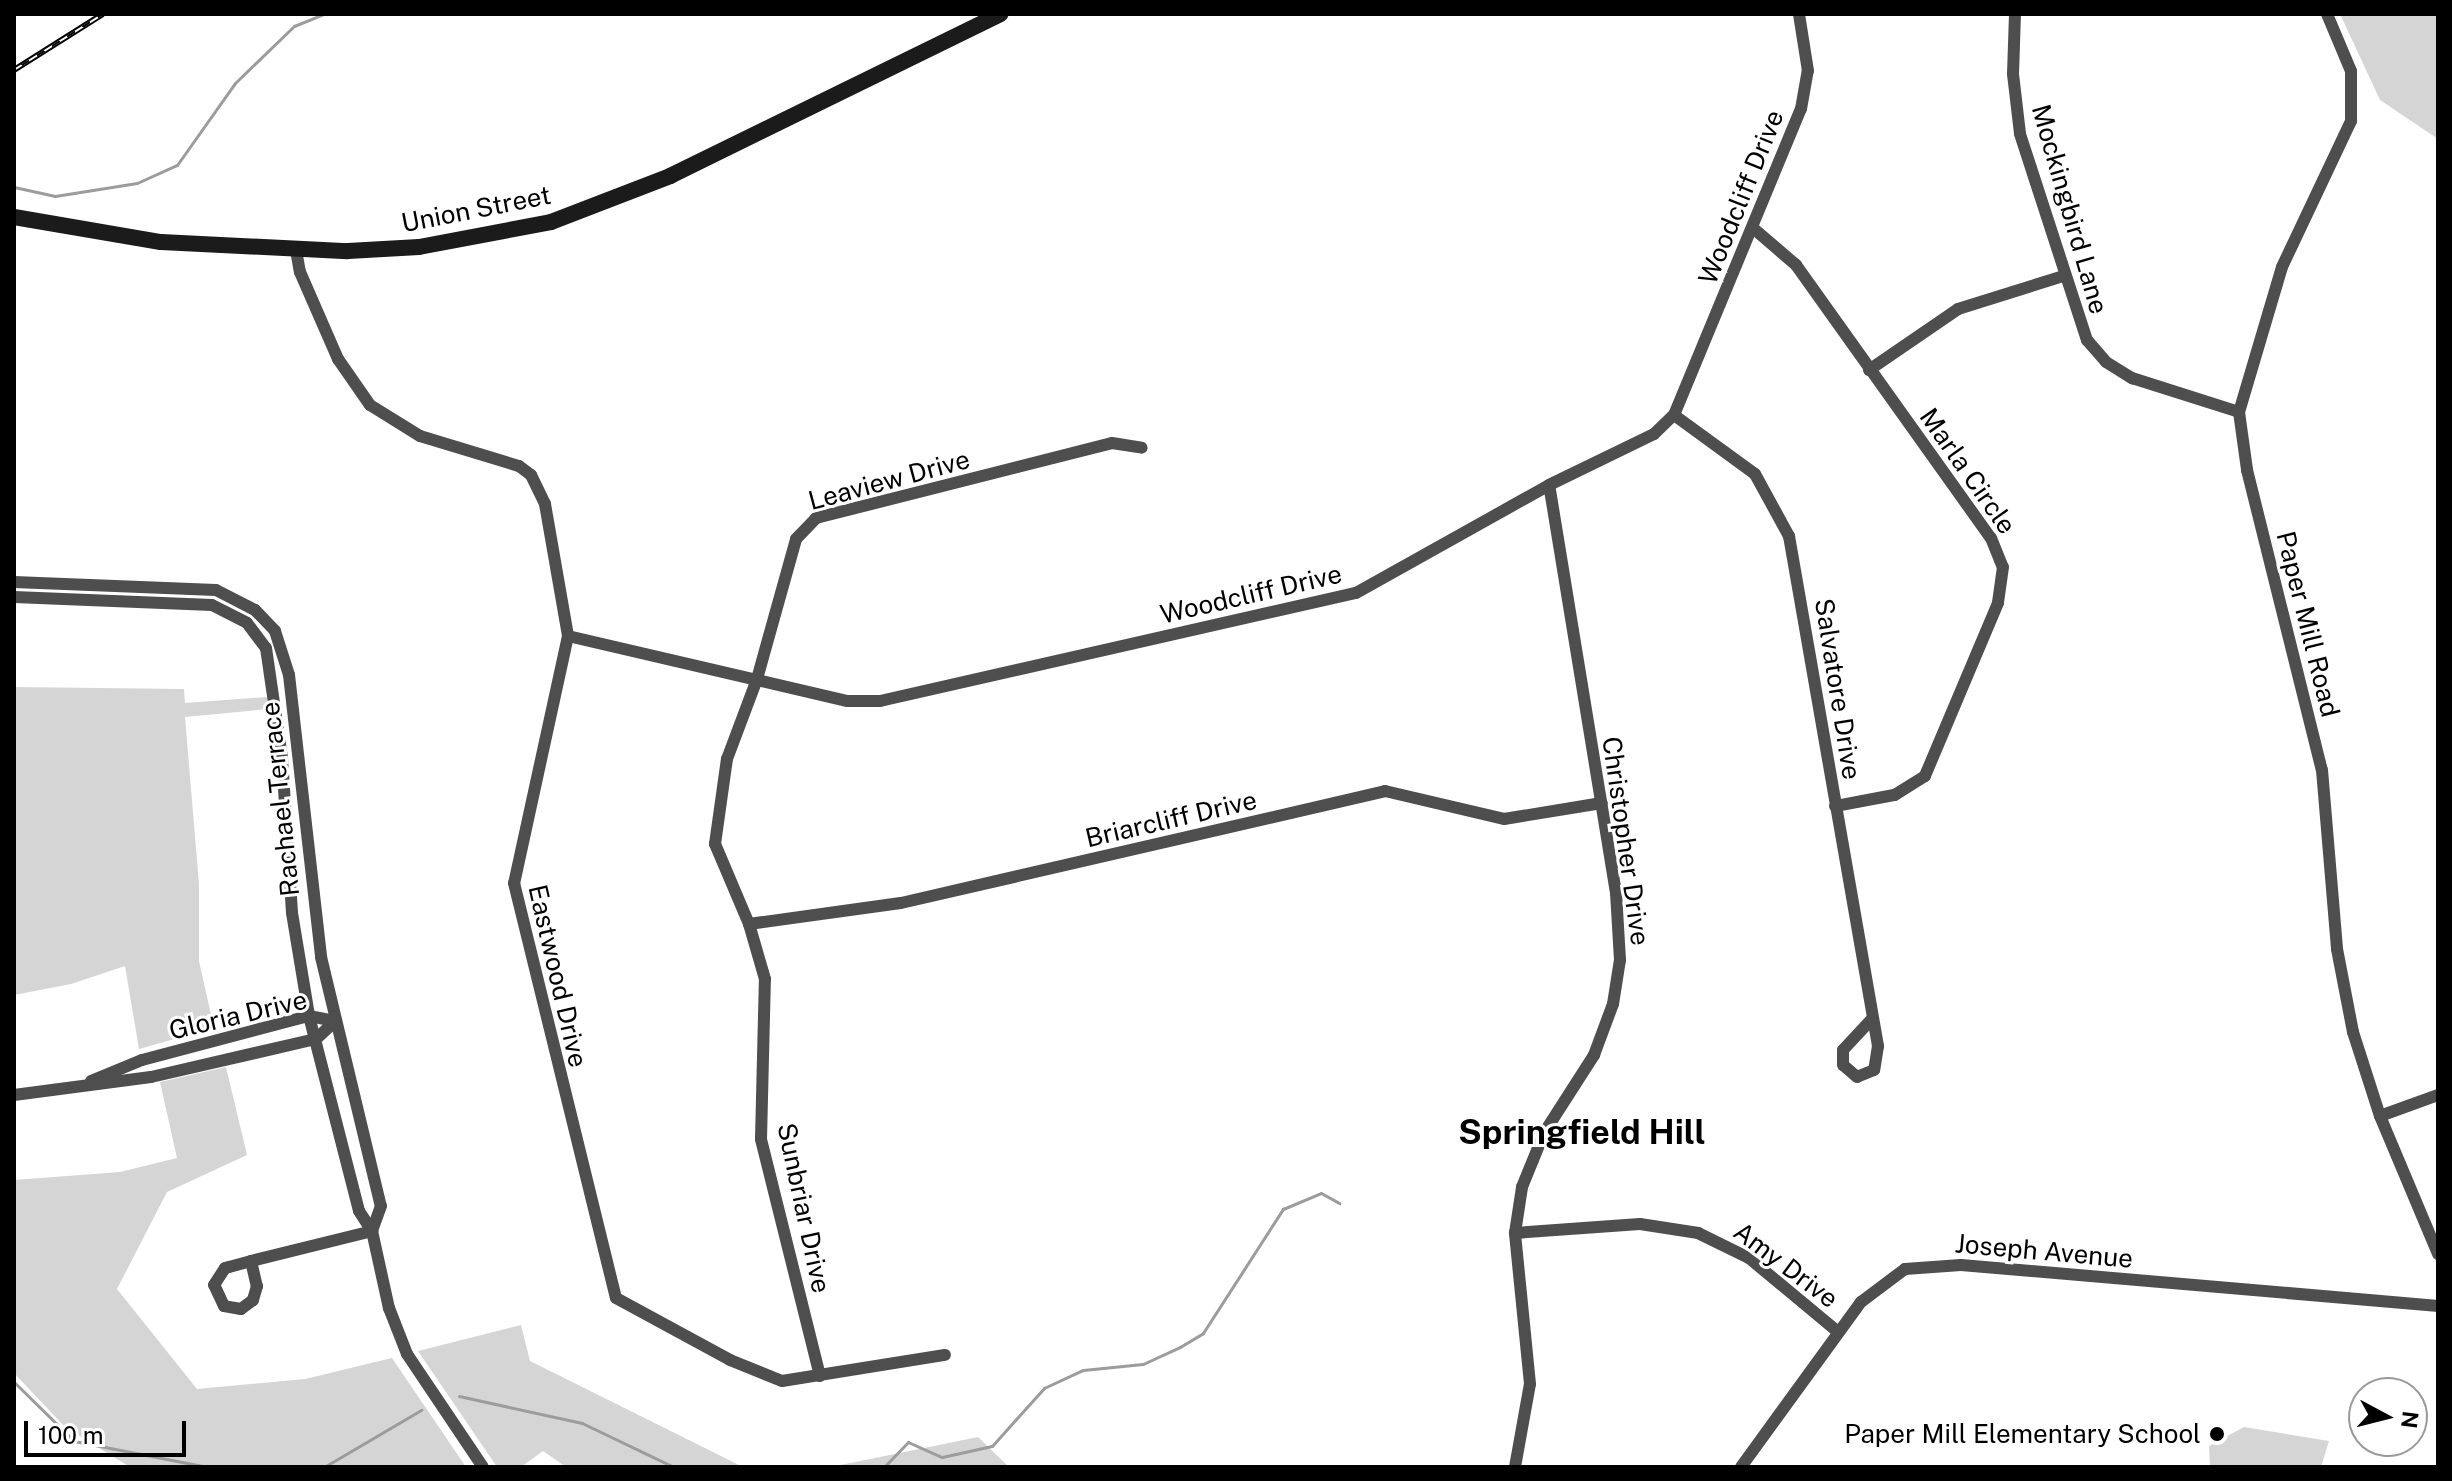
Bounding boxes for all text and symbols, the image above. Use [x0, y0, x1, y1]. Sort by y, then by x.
street label: Mockingbird Lane [2025, 101, 2115, 317]
street label: Woodcliff Drive [1692, 105, 1790, 289]
street label: Union Street [399, 179, 553, 239]
street label: Marla Circle [1913, 402, 2023, 540]
street label: Leaview Drive [805, 443, 973, 517]
street label: Paper Mill Road [2270, 528, 2346, 720]
street label: Woodcliff Drive [1157, 558, 1345, 630]
street label: Salvatore Drive [1808, 596, 1868, 782]
street label: Rachael Terrace [254, 700, 306, 898]
street label: Christopher Drive [1596, 734, 1656, 948]
street label: Briarcliff Drive [1082, 784, 1260, 854]
street label: Eastwood Drive [522, 882, 594, 1070]
street label: Gloria Drive [166, 984, 310, 1046]
district label: Springfield Hill [1458, 1113, 1706, 1153]
street label: Sunbriar Drive [771, 1120, 837, 1296]
street label: Amy Drive [1728, 1216, 1844, 1314]
street label: Joseph Avenue [1954, 1228, 2134, 1274]
north arrow [2348, 1377, 2428, 1457]
scale bar [28, 1405, 190, 1455]
text: N [2396, 1410, 2424, 1430]
place label: Paper Mill Elementary School [1844, 1418, 2201, 1450]
text: 100 m [38, 1421, 104, 1449]
marker: Paper Mill Elementary School [2208, 1425, 2226, 1443]

